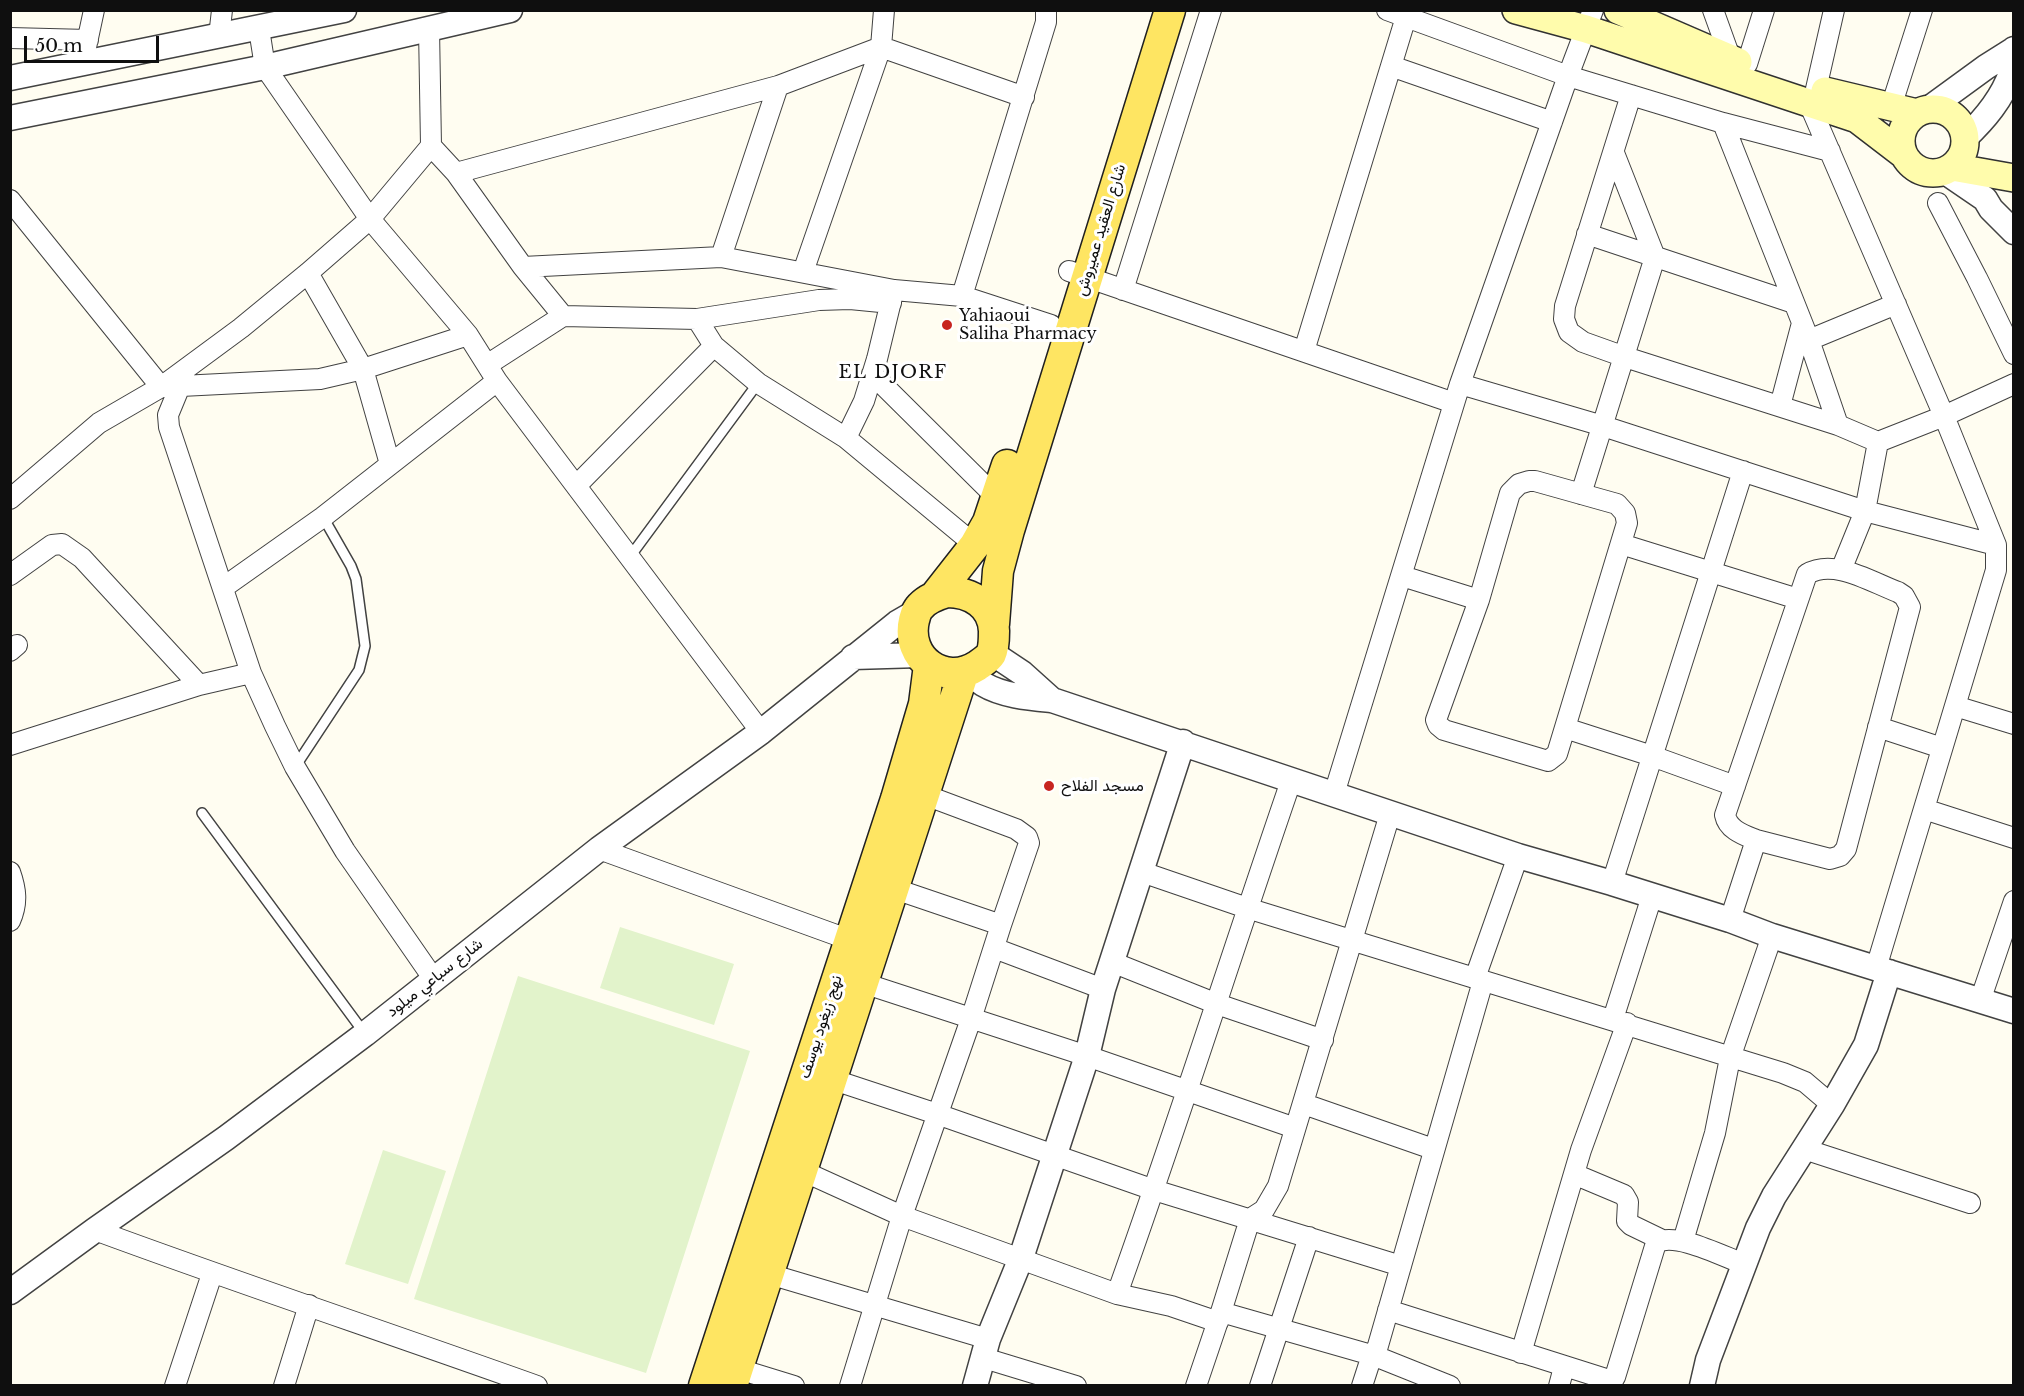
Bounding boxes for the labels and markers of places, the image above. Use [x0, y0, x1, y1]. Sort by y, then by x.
place label: Yahiaoui Saliha Pharmacy [959, 306, 1097, 344]
marker: Yahiaoui Saliha Pharmacy [940, 318, 954, 332]
place label: مسجد الفلاح [1061, 776, 1144, 796]
marker: مسجد الفلاح [1042, 779, 1056, 793]

